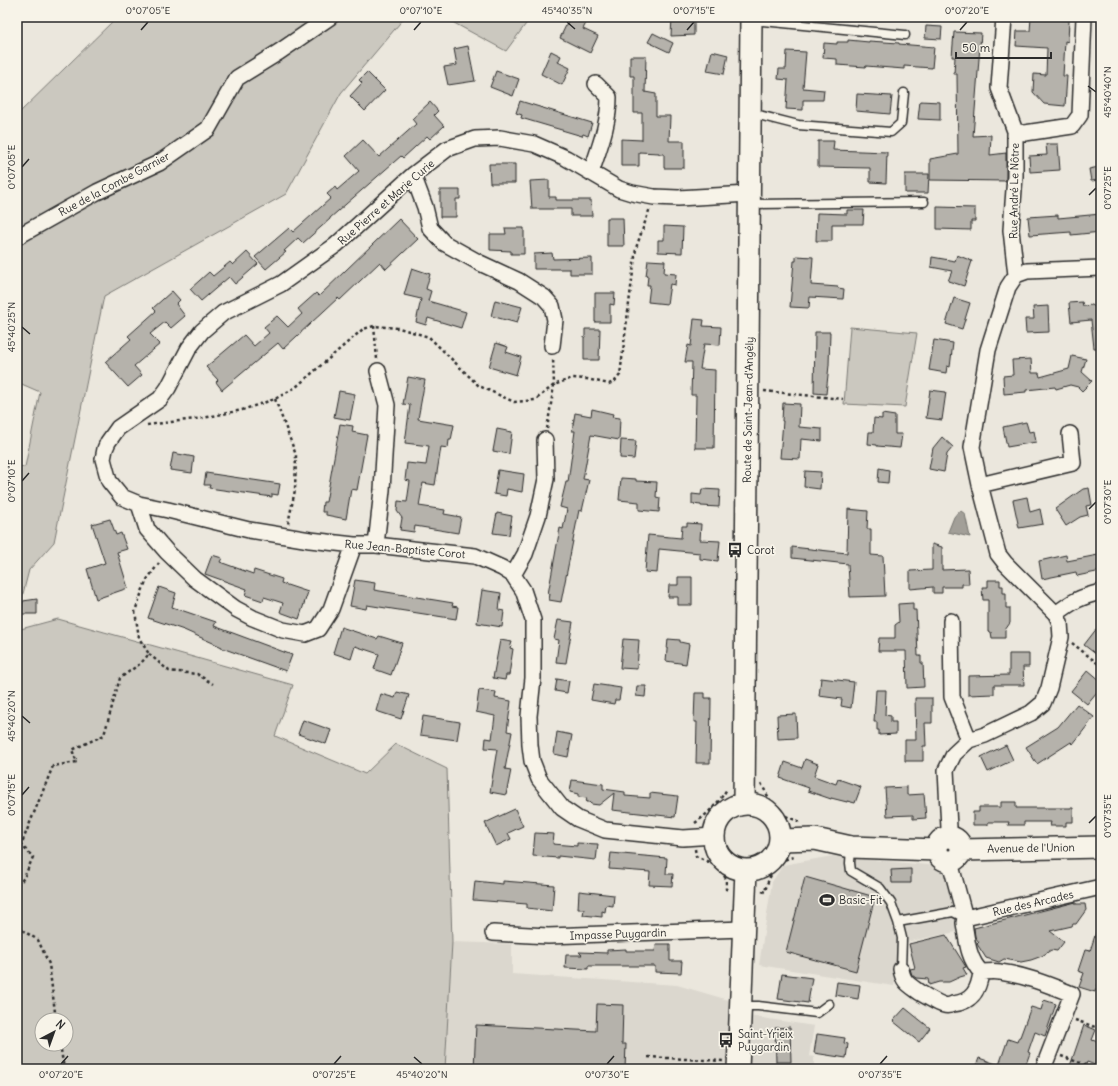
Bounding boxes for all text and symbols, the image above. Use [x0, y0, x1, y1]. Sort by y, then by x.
text: 0°07'05"E [126, 4, 171, 17]
text: 0°07'10"E [399, 4, 443, 17]
text: 45°40'35"N [542, 4, 592, 17]
text: 0°07'15"E [673, 4, 715, 17]
text: 0°07'20"E [945, 4, 989, 17]
scale bar [956, 34, 1051, 60]
text: 50 m [962, 40, 991, 55]
text: 45°40'40"N [1101, 66, 1114, 118]
street label: Rue André Le Nôtre [1006, 143, 1022, 239]
text: 0°07'05"E [5, 144, 18, 189]
street label: Rue de la Combe Garnier [56, 149, 172, 219]
street label: Rue Pierre et Marie Curie [335, 156, 437, 248]
text: 0°07'25"E [1101, 166, 1114, 210]
text: 45°40'25"N [5, 302, 18, 352]
street label: Route de Saint-Jean-d'Angély [740, 337, 756, 483]
text: 0°07'10"E [5, 459, 18, 503]
text: 0°07'30"E [1101, 480, 1114, 524]
street label: Rue Jean-Baptiste Corot [344, 537, 466, 561]
bus stop icon: Corot [726, 541, 744, 559]
place label: Corot [747, 543, 775, 557]
text: 45°40'20"N [5, 690, 18, 742]
text: 0°07'15"E [5, 774, 18, 816]
text: 0°07'35"E [1101, 794, 1114, 838]
street label: Avenue de l'Union [987, 840, 1075, 856]
street label: Rue des Arcades [991, 887, 1075, 919]
sports icon: Basic-Fit [818, 891, 836, 909]
place label: Basic-Fit [839, 893, 883, 907]
street label: Impasse Puygardin [569, 925, 667, 943]
north arrow [34, 1012, 74, 1052]
text: N [53, 1017, 68, 1032]
place label: Saint-Yrieix Puygardin [738, 1027, 794, 1054]
bus stop icon: Saint-Yrieix Puygardin [717, 1031, 735, 1049]
text: 0°07'20"E [39, 1068, 83, 1081]
text: 0°07'25"E [312, 1068, 356, 1081]
text: 45°40'20"N [396, 1068, 448, 1081]
text: 0°07'30"E [585, 1068, 629, 1081]
text: 0°07'35"E [858, 1068, 902, 1081]

